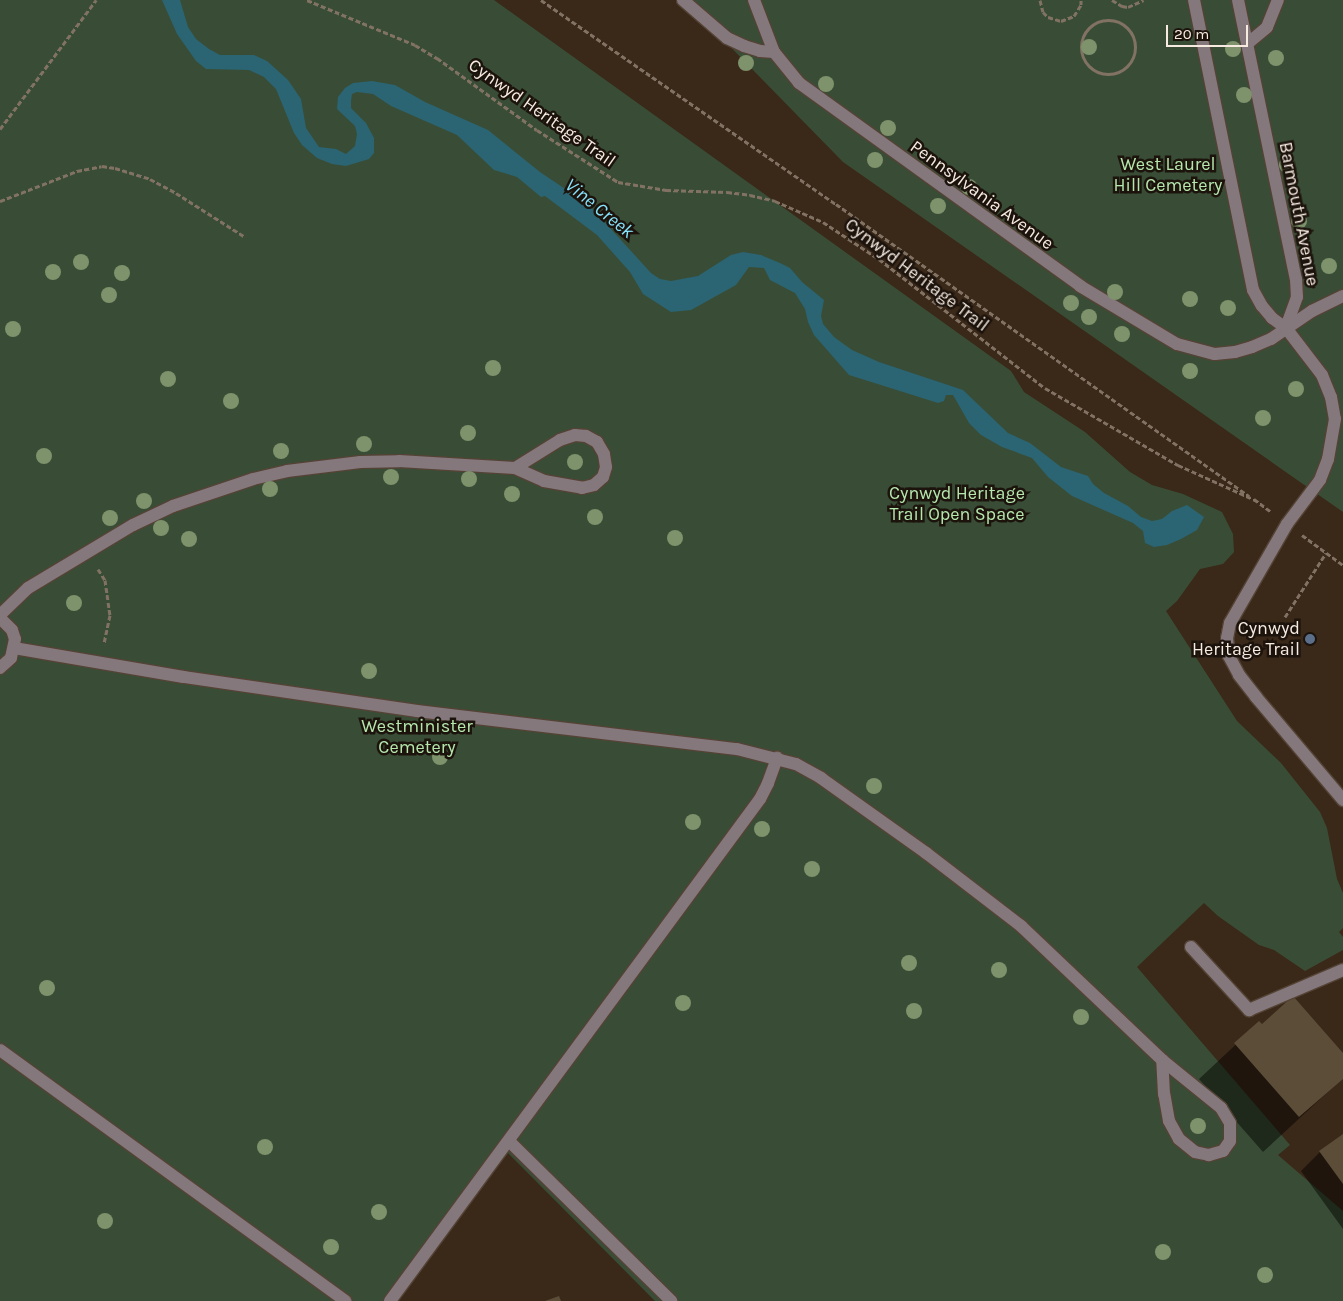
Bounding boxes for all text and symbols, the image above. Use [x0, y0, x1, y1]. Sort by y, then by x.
scale bar [1168, 15, 1250, 47]
text: 20 m [1174, 25, 1209, 43]
street label: Cynwyd Heritage Trail [464, 54, 620, 172]
street label: Pennsylvania Avenue [906, 136, 1058, 254]
street label: Barmouth Avenue [1274, 140, 1324, 288]
park label: West Laurel Hill Cemetery [1113, 154, 1223, 196]
water label: Vine Creek [560, 174, 638, 244]
street label: Cynwyd Heritage Trail [841, 214, 993, 336]
park label: Cynwyd Heritage Trail Open Space [889, 483, 1025, 526]
place label: Cynwyd Heritage Trail [1192, 618, 1300, 660]
marker: Cynwyd Heritage Trail [1304, 633, 1316, 645]
park label: Westminister Cemetery [361, 716, 473, 759]

